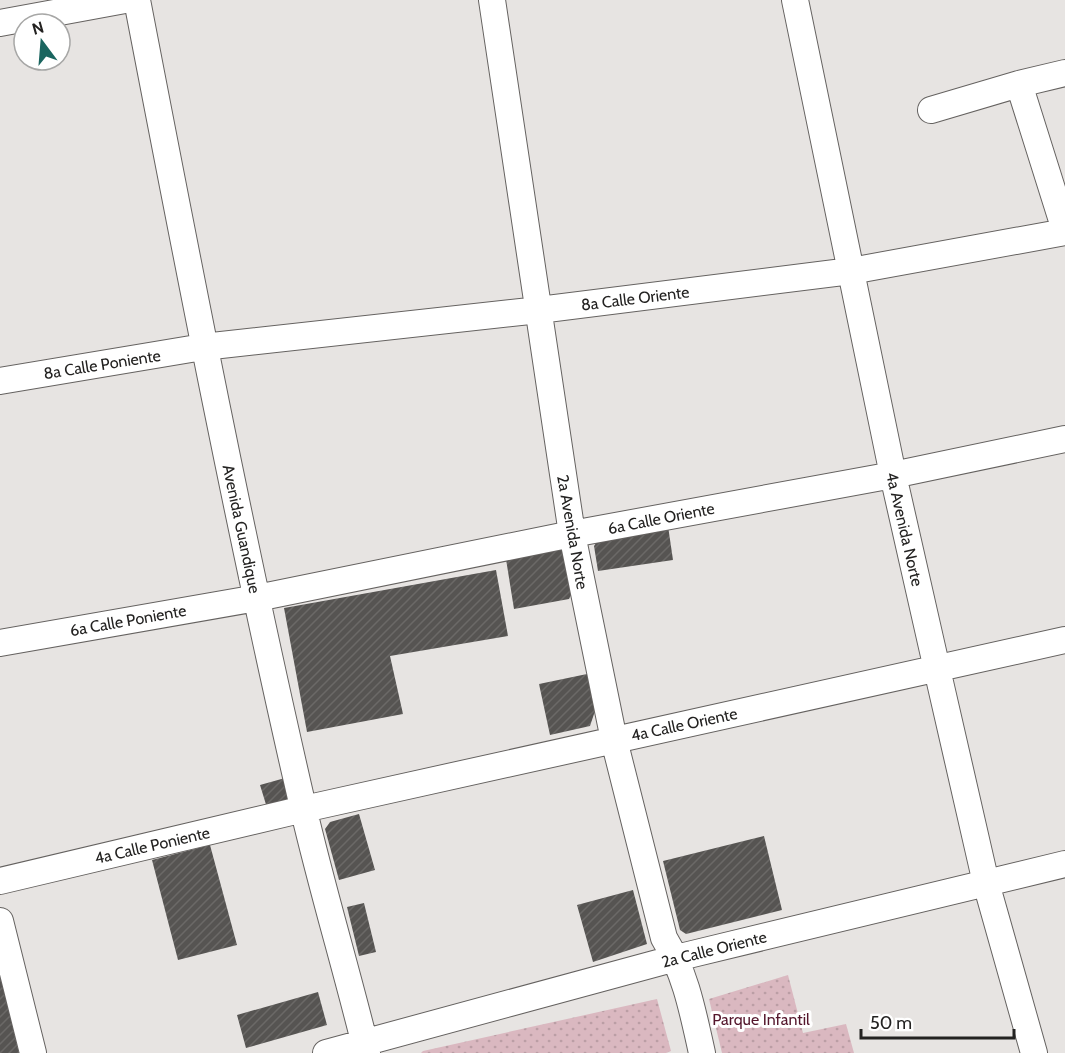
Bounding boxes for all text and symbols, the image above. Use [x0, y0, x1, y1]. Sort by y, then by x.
north arrow [12, 12, 72, 72]
text: N [30, 17, 46, 39]
street label: 8a Calle Oriente [580, 282, 690, 315]
street label: 8a Calle Poniente [42, 346, 162, 383]
street label: Avenida Guandique [219, 463, 264, 595]
street label: 4a Avenida Norte [882, 470, 927, 588]
street label: 2a Avenida Norte [553, 473, 592, 591]
street label: 6a Calle Oriente [606, 499, 716, 538]
street label: 6a Calle Poniente [68, 601, 188, 640]
street label: 4a Calle Oriente [629, 704, 739, 745]
street label: 4a Calle Poniente [93, 823, 212, 868]
street label: 2a Calle Oriente [660, 927, 769, 972]
scale bar [861, 1002, 1014, 1040]
park label: Parque Infantil [712, 1010, 810, 1029]
text: 50 m [870, 1012, 912, 1034]

